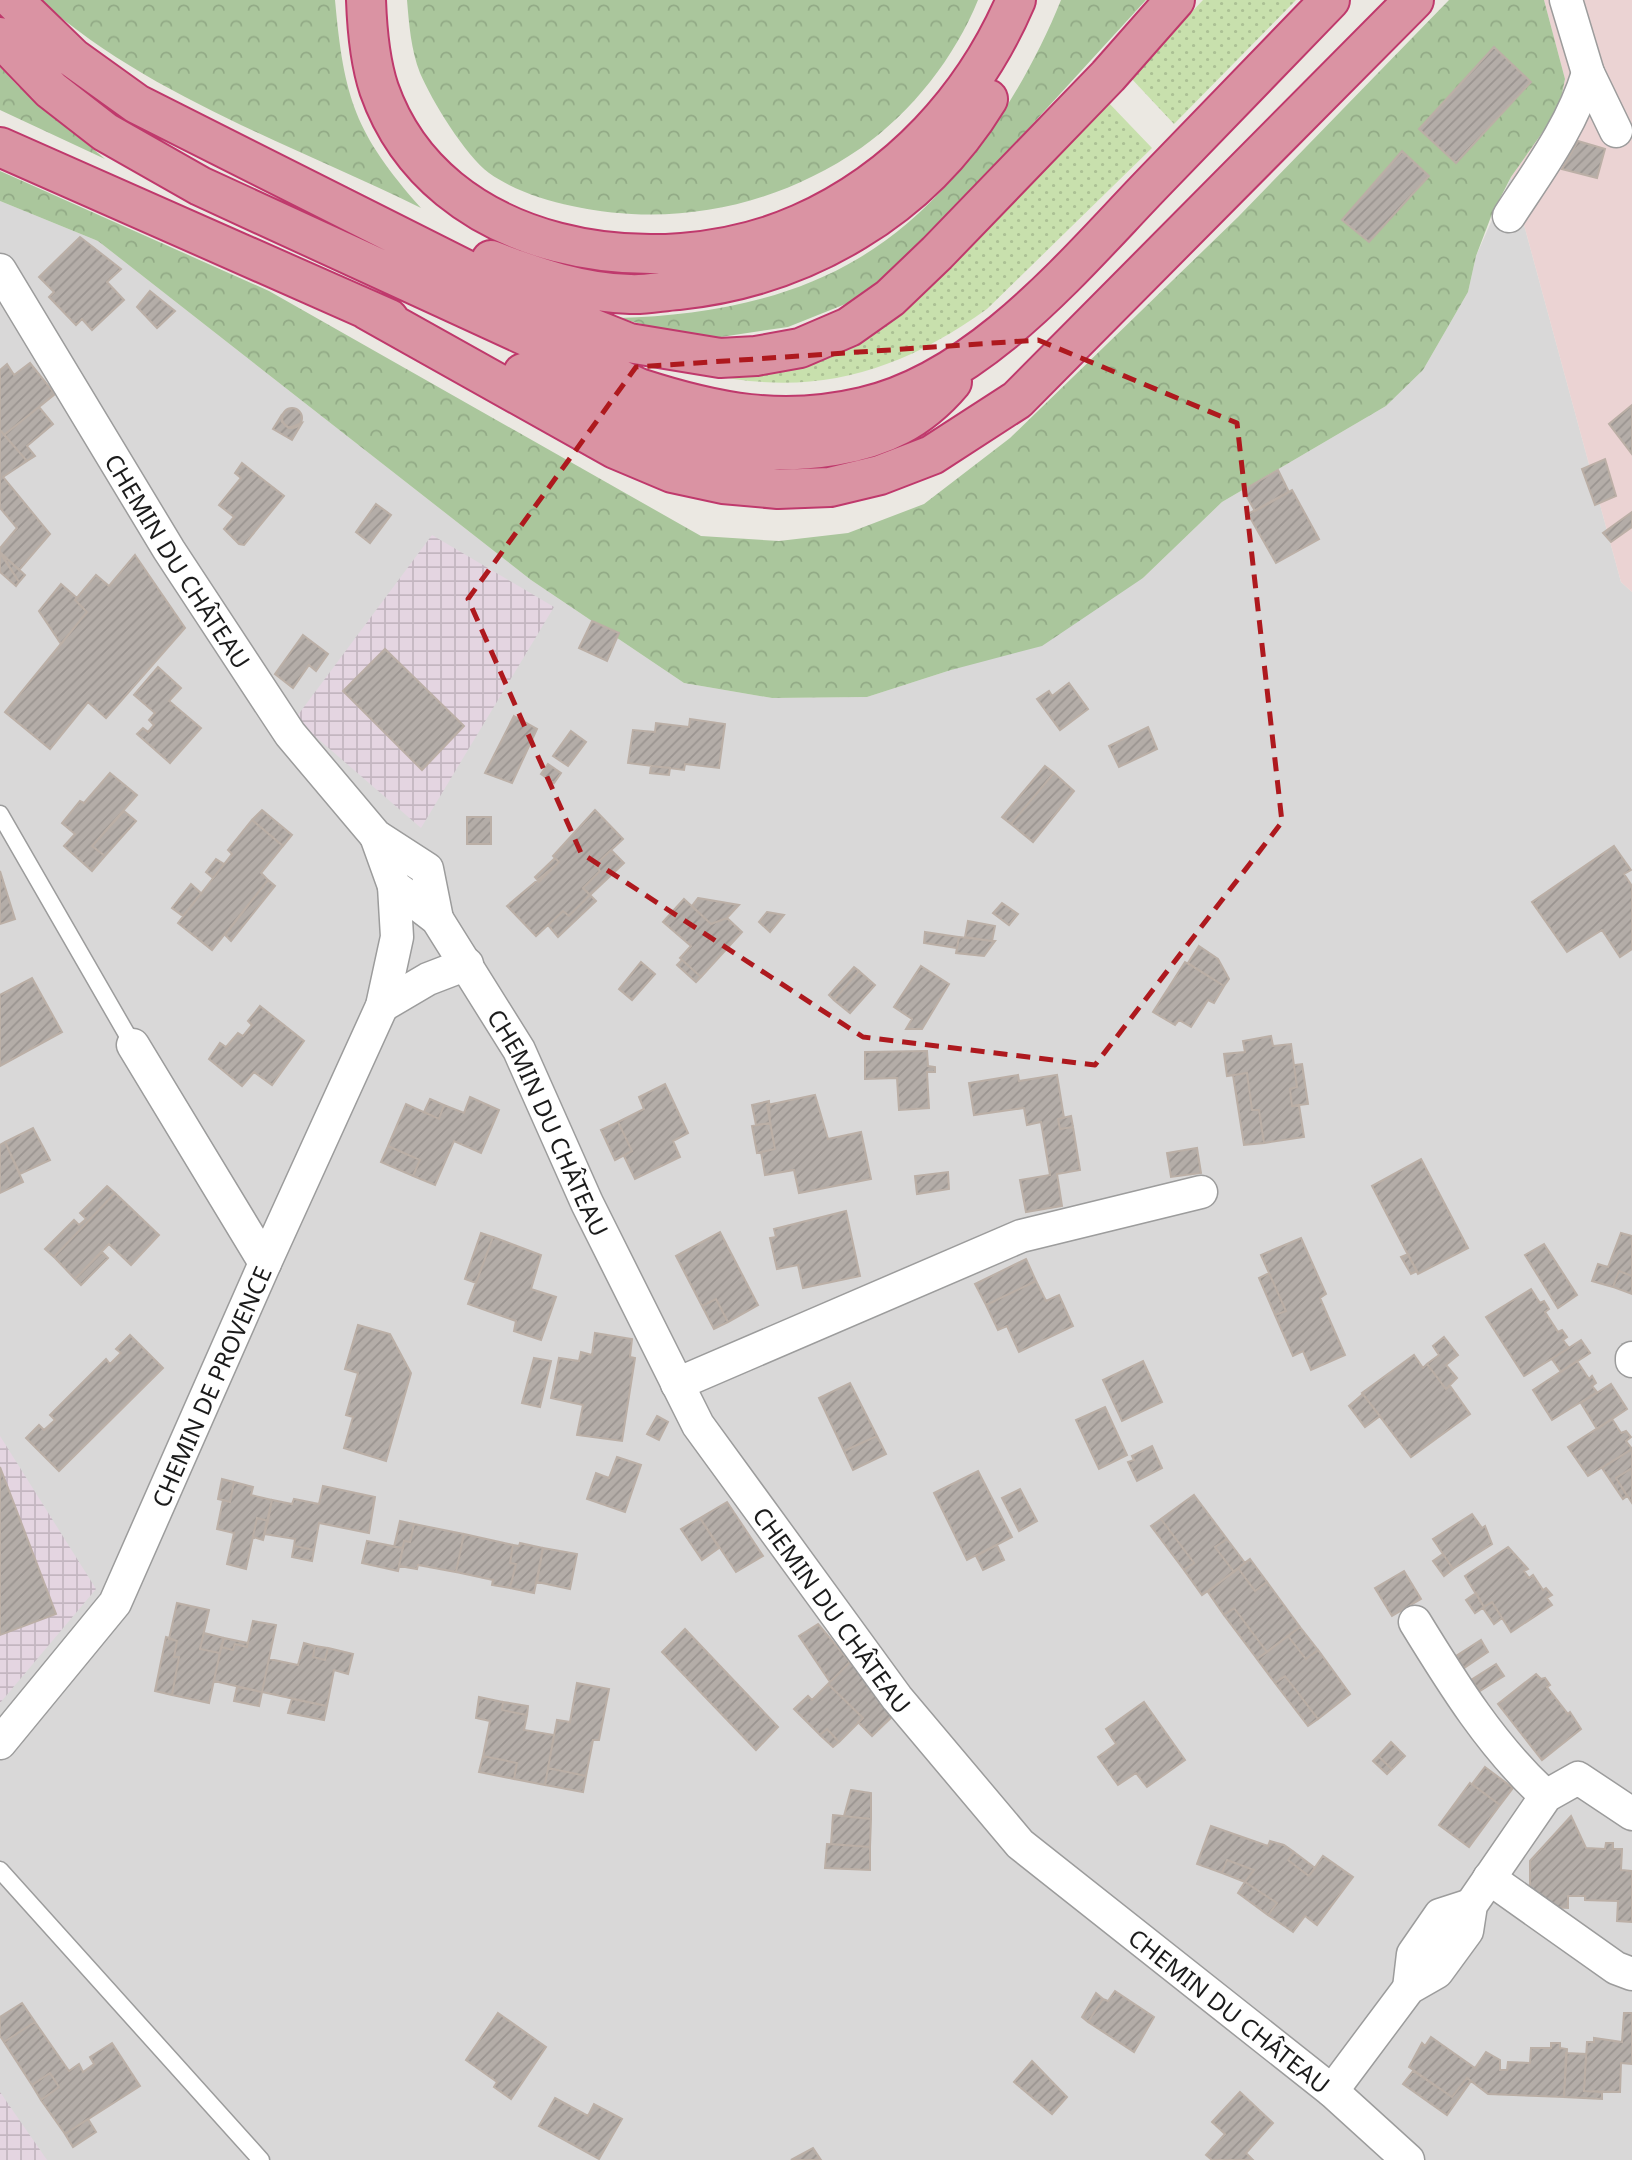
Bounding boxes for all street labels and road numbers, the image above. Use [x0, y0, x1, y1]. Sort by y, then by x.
street label: CHEMIN DU CHÂTEAU [98, 447, 259, 674]
street label: CHEMIN DU CHÂTEAU [481, 1002, 617, 1242]
street label: CHEMIN DE PROVENCE [143, 1261, 278, 1512]
street label: CHEMIN DU CHÂTEAU [746, 1500, 919, 1720]
street label: CHEMIN DU CHÂTEAU [1122, 1920, 1338, 2100]

